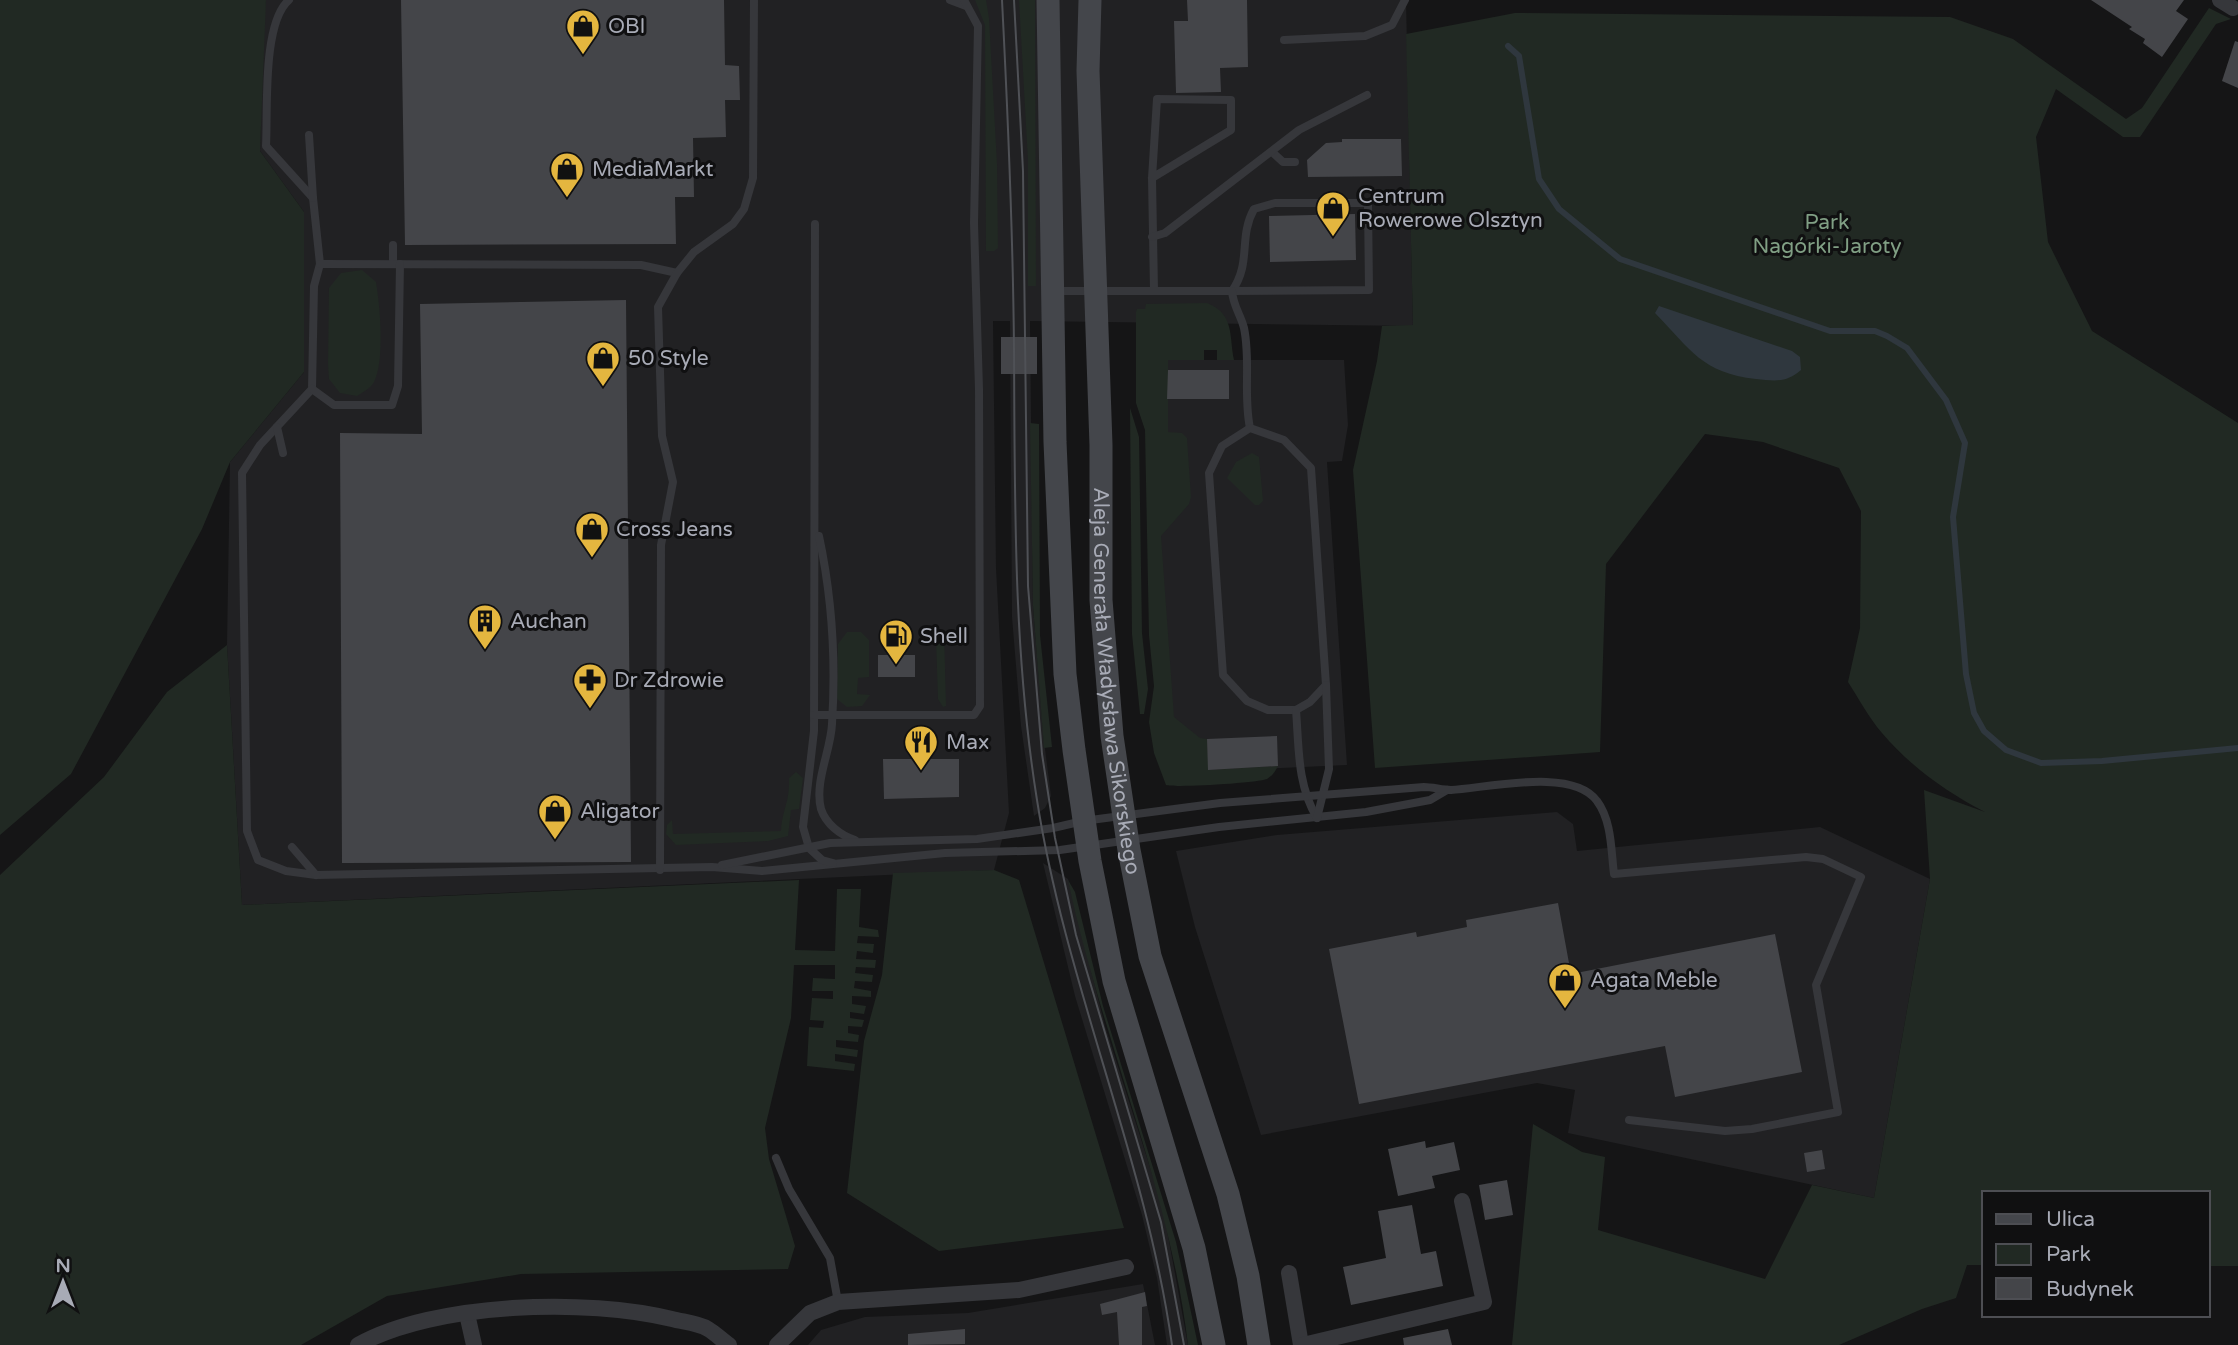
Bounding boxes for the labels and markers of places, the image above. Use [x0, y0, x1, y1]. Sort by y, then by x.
shop icon: OBI [564, 7, 602, 56]
place label: OBI [608, 14, 646, 39]
shop icon: MediaMarkt [548, 150, 586, 199]
place label: MediaMarkt [592, 157, 713, 182]
place label: Centrum Rowerowe Olsztyn [1358, 184, 1543, 233]
shop icon: Centrum Rowerowe Olsztyn [1314, 189, 1352, 238]
shop icon: 50 Style [584, 339, 622, 388]
place label: 50 Style [628, 346, 709, 371]
shop icon: Cross Jeans [573, 510, 611, 559]
place label: Cross Jeans [616, 517, 733, 542]
building icon: Auchan [466, 602, 504, 651]
place label: Auchan [510, 609, 587, 634]
fuel station icon: Shell [877, 617, 915, 666]
place label: Shell [920, 624, 968, 649]
pharmacy icon: Dr Zdrowie [571, 661, 609, 710]
place label: Dr Zdrowie [614, 668, 724, 693]
restaurant icon: Max [902, 723, 940, 772]
place label: Max [946, 730, 989, 755]
shop icon: Aligator [536, 792, 574, 841]
place label: Aligator [580, 799, 660, 824]
shop icon: Agata Meble [1546, 961, 1584, 1010]
place label: Agata Meble [1590, 968, 1718, 993]

